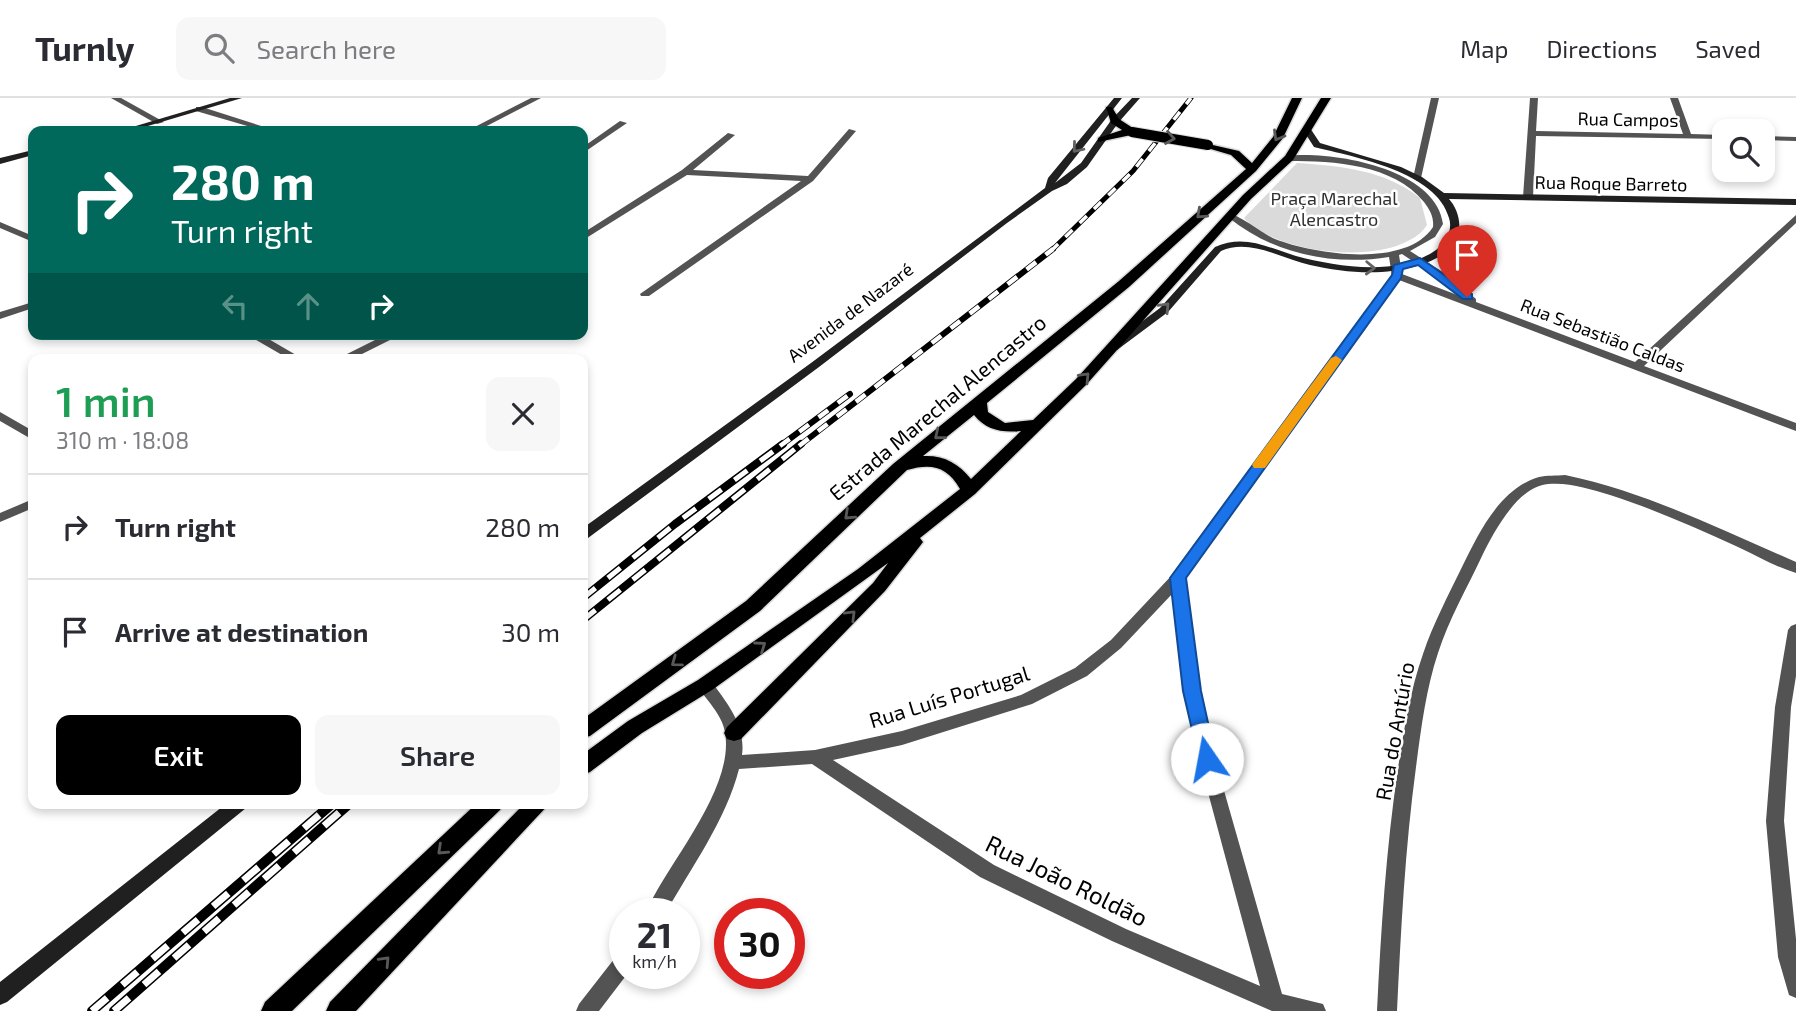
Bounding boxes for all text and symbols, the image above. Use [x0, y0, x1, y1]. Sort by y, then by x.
search box [176, 17, 666, 80]
text: Turnly [35, 28, 134, 68]
icon: search [200, 29, 238, 67]
text: Search here [256, 33, 396, 64]
text: Map [1460, 34, 1508, 63]
text: Directions [1546, 34, 1657, 63]
text: Saved [1695, 34, 1761, 63]
street label: Rua Campos [1577, 107, 1679, 131]
map controls [1712, 119, 1775, 182]
button: search [1712, 119, 1775, 182]
one-way arrow [1273, 128, 1286, 141]
one-way arrow [1164, 130, 1176, 145]
one-way arrow [1073, 140, 1085, 153]
text: 280 m [171, 151, 315, 210]
icon: right [56, 154, 147, 245]
street label: Rua Roque Barreto [1534, 171, 1688, 195]
park label: Praça Marechal Alencastro [1270, 187, 1398, 230]
one-way arrow [1197, 206, 1210, 218]
text: Turn right [171, 211, 313, 249]
pin [1437, 225, 1497, 297]
icon: arrive [1448, 236, 1486, 274]
street label: Avenida de Nazaré [783, 258, 917, 366]
one-way arrow [1365, 260, 1376, 275]
icon: left [216, 287, 254, 325]
icon: ahead [289, 287, 327, 325]
icon: right [362, 287, 400, 325]
street label: Rua Sebastião Caldas [1518, 293, 1688, 377]
one-way arrow [1157, 302, 1170, 315]
street label: Estrada Marechal Alencastro [824, 309, 1050, 505]
one-way arrow [1077, 373, 1090, 386]
text: 1 min [56, 375, 156, 425]
button: close [486, 377, 560, 451]
text: 310 m · 18:08 [56, 426, 189, 454]
one-way arrow [935, 427, 947, 440]
one-way arrow [844, 506, 857, 519]
icon: right [56, 508, 94, 546]
text: Turn right [115, 511, 236, 542]
text: 280 m [485, 511, 560, 542]
one-way arrow [843, 610, 856, 623]
icon: arrive [56, 613, 94, 651]
text: Arrive at destination [115, 616, 368, 647]
text: 30 m [501, 616, 560, 647]
one-way arrow [753, 642, 766, 654]
one-way arrow [671, 654, 684, 666]
street label: Rua Luís Portugal [866, 659, 1033, 732]
street label: Rua do Antúrio [1370, 660, 1418, 802]
button: Exit [56, 715, 301, 795]
button: Share [315, 715, 560, 795]
position arrow [1170, 722, 1244, 796]
street label: Rua João Roldão [981, 828, 1153, 932]
one-way arrow [437, 842, 450, 854]
speed limit sign: 30 [714, 898, 805, 989]
text: 21 [637, 913, 672, 955]
text: km/h [632, 950, 677, 972]
one-way arrow [377, 956, 390, 969]

